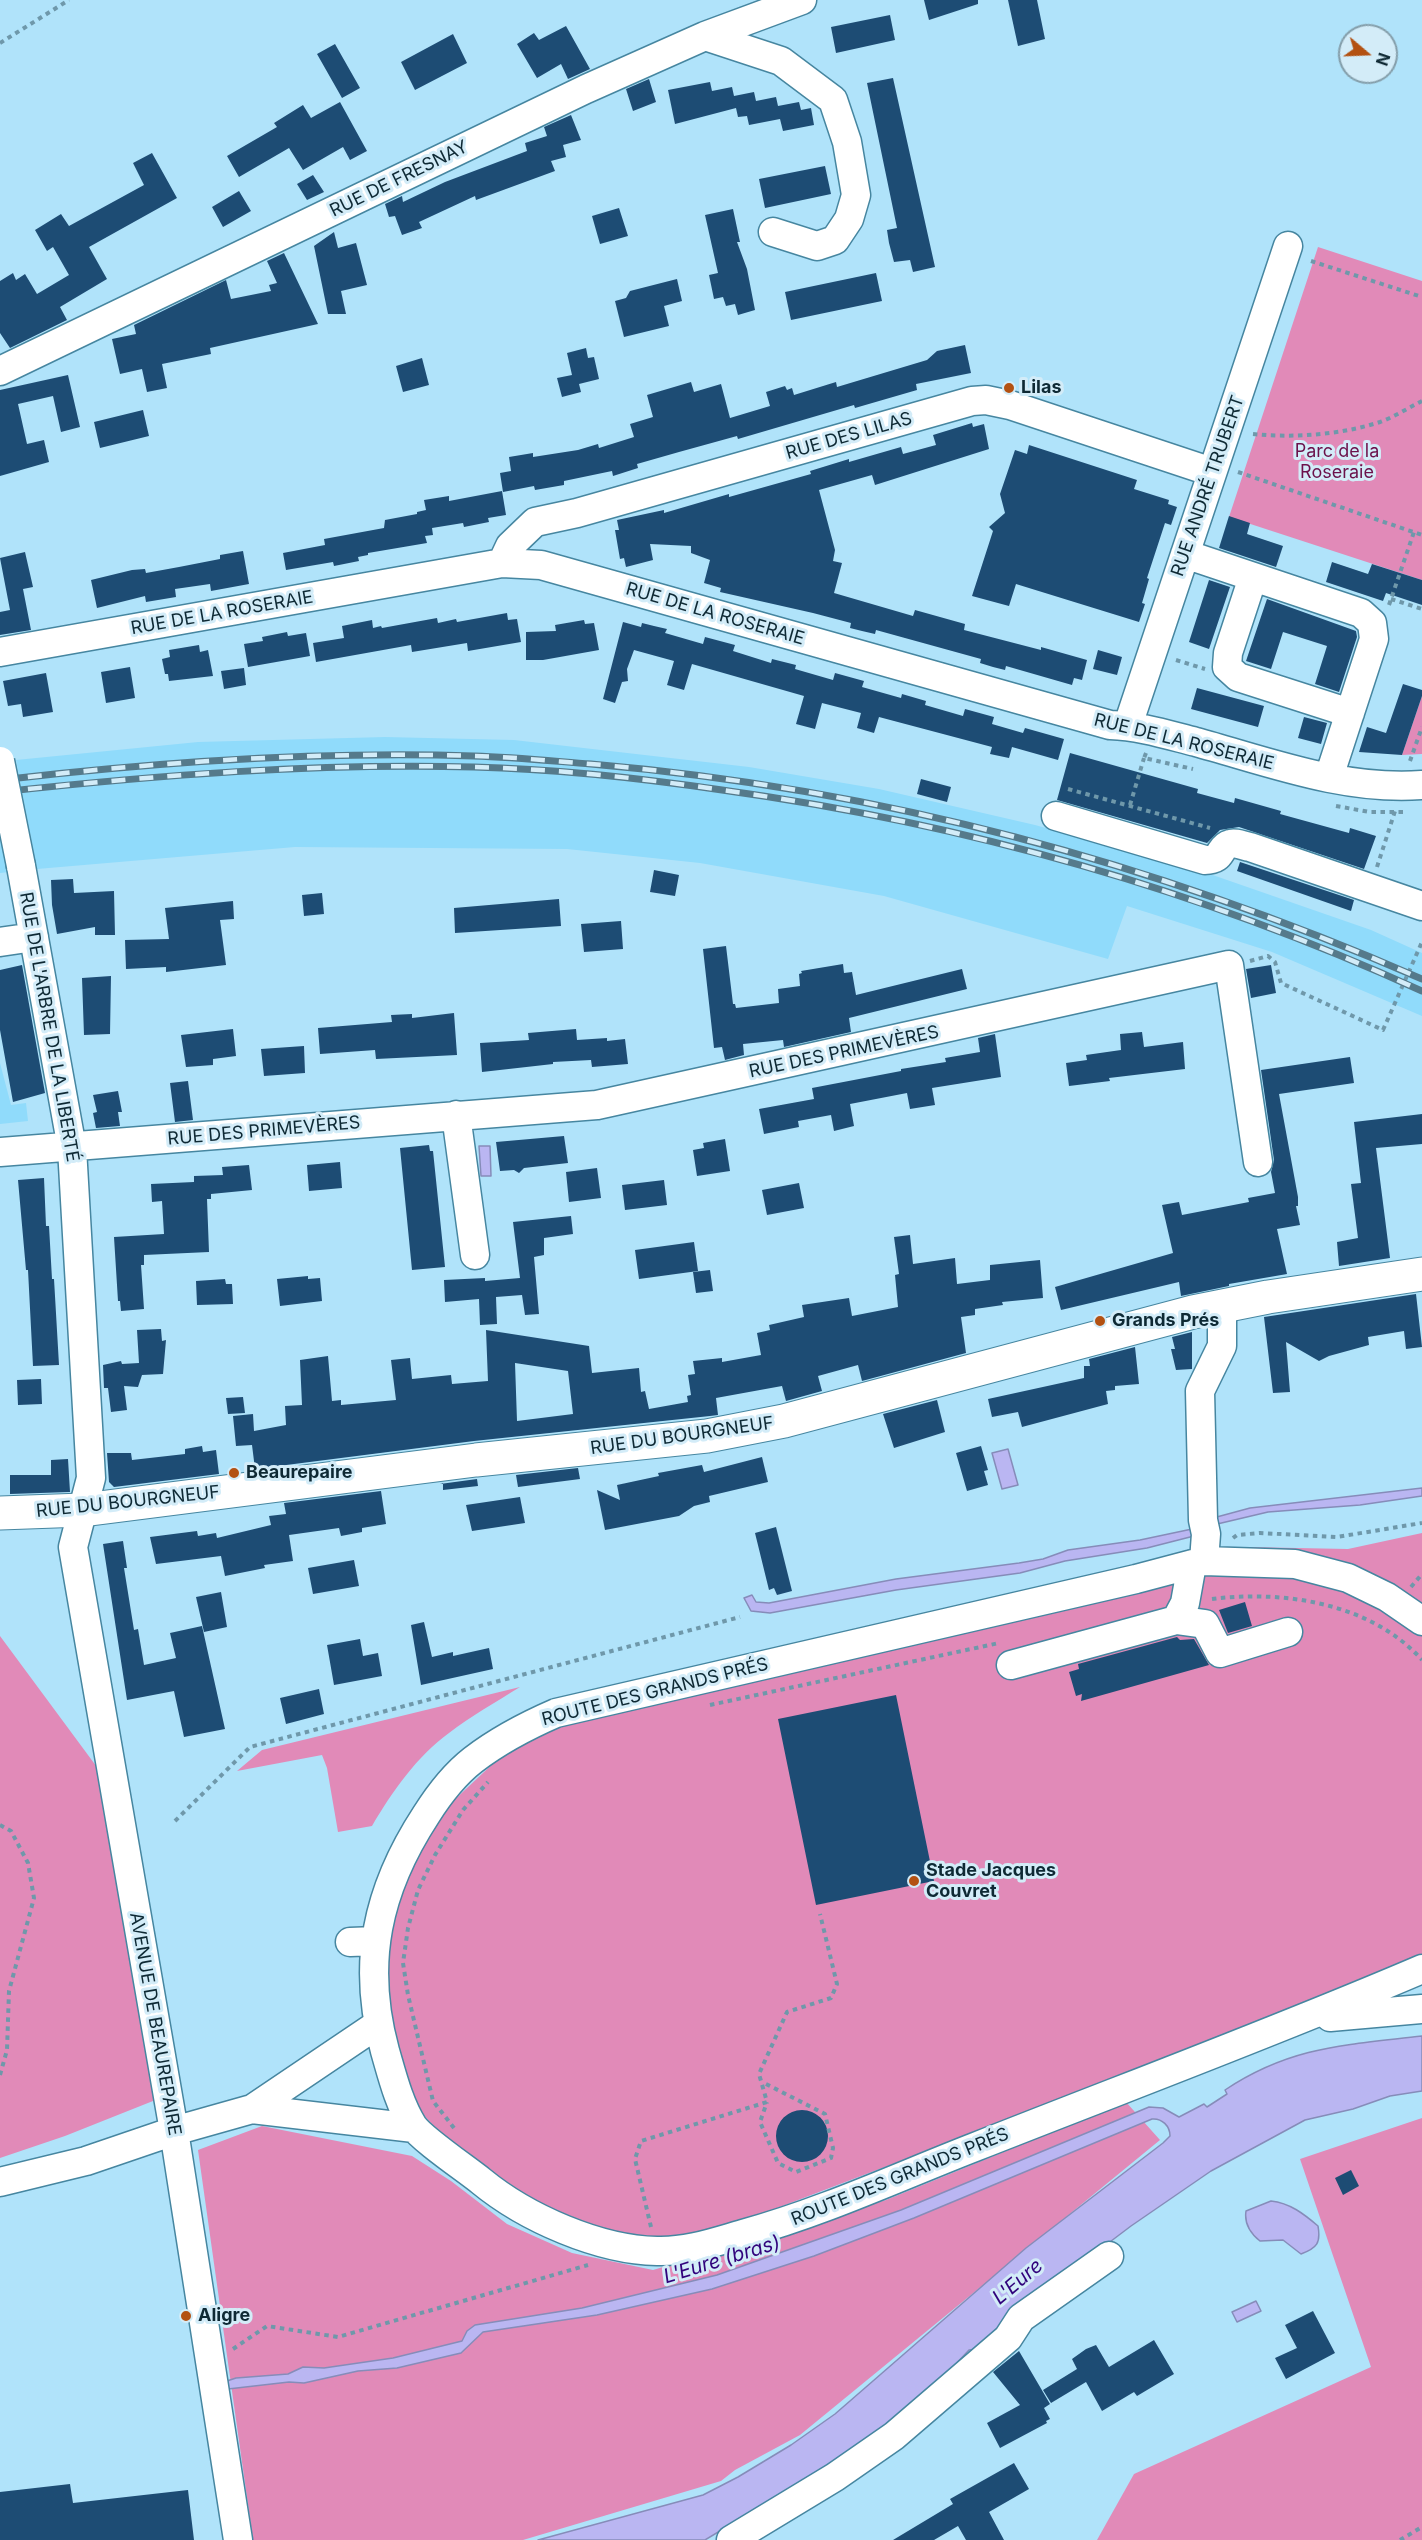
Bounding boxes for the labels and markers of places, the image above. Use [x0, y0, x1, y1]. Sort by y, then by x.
place label: Lilas [1021, 377, 1061, 399]
marker: Lilas [1002, 381, 1016, 395]
place label: Grands Prés [1112, 1310, 1219, 1332]
marker: Grands Prés [1093, 1314, 1107, 1328]
place label: Beaurepaire [246, 1462, 353, 1484]
marker: Beaurepaire [227, 1466, 241, 1480]
place label: Stade Jacques Couvret [926, 1860, 1056, 1902]
marker: Stade Jacques Couvret [907, 1874, 921, 1888]
place label: Aligre [198, 2305, 250, 2327]
marker: Aligre [179, 2309, 193, 2323]

